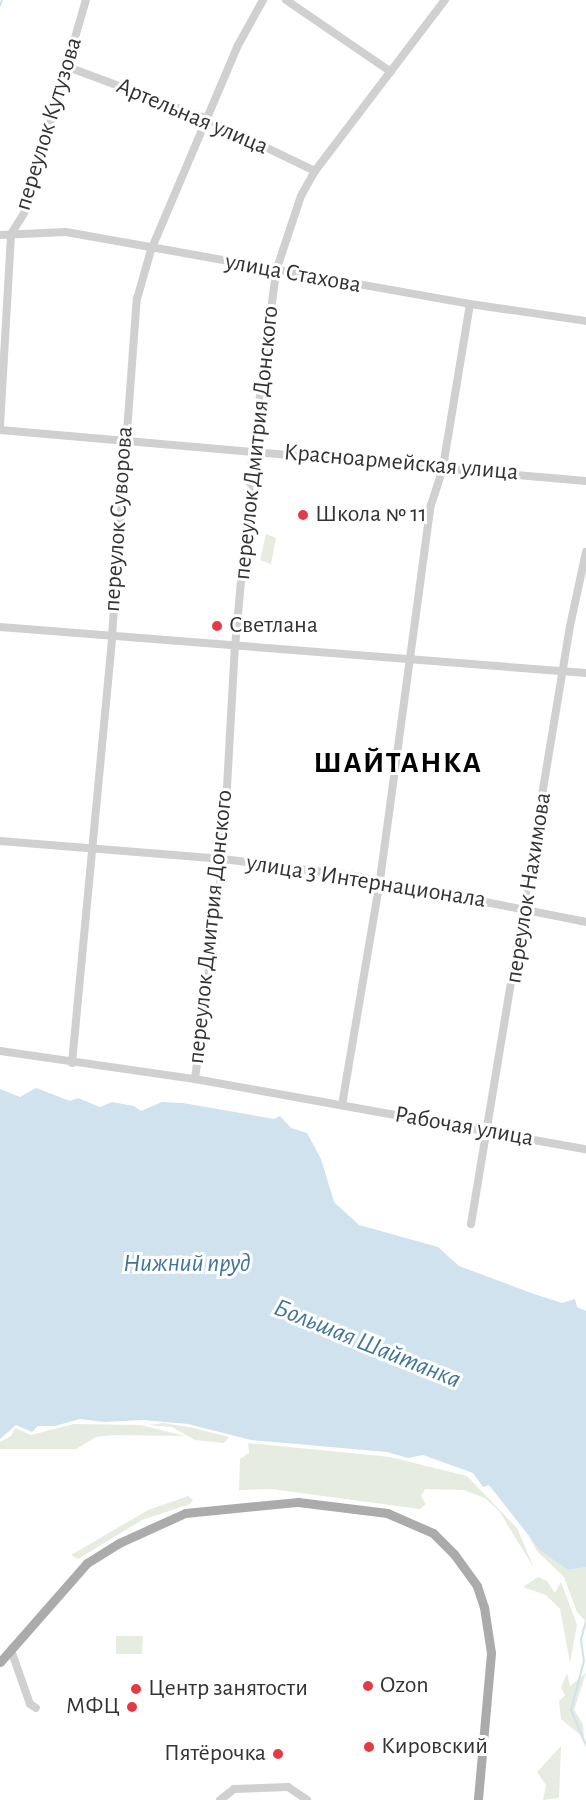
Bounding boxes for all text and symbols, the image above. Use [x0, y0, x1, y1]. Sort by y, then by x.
street label: переулок Кутузова [9, 34, 89, 214]
street label: Артельная улица [112, 72, 272, 162]
street label: улица Стахова [223, 248, 363, 300]
street label: переулок Дмитрия Донского [228, 305, 286, 581]
street label: переулок Суворова [98, 425, 140, 613]
street label: Красноармейская улица [283, 438, 519, 488]
place label: Школа № 11 [315, 501, 427, 529]
marker: Школа № 11 [296, 508, 310, 522]
place label: Светлана [229, 612, 318, 640]
marker: Светлана [210, 619, 224, 633]
district label: ШАЙТАНКА [314, 745, 482, 781]
street label: переулок Дмитрия Донского [182, 789, 240, 1065]
street label: переулок Нахимова [500, 790, 558, 986]
street label: улица 3 Интернационала [244, 849, 488, 915]
street label: Рабочая улица [392, 1101, 536, 1153]
water label: Нижний пруд [123, 1248, 251, 1280]
water label: Большая Шайтанка [269, 1292, 465, 1396]
place label: Ozon [380, 1672, 429, 1700]
place label: Центр занятости [148, 1675, 308, 1703]
marker: Ozon [361, 1679, 375, 1693]
marker: Центр занятости [129, 1682, 143, 1696]
place label: МФЦ [66, 1693, 120, 1721]
marker: МФЦ [125, 1700, 139, 1714]
place label: Кировский [381, 1733, 488, 1761]
place label: Пятёрочка [164, 1740, 266, 1768]
marker: Кировский [362, 1740, 376, 1754]
marker: Пятёрочка [271, 1747, 285, 1761]

